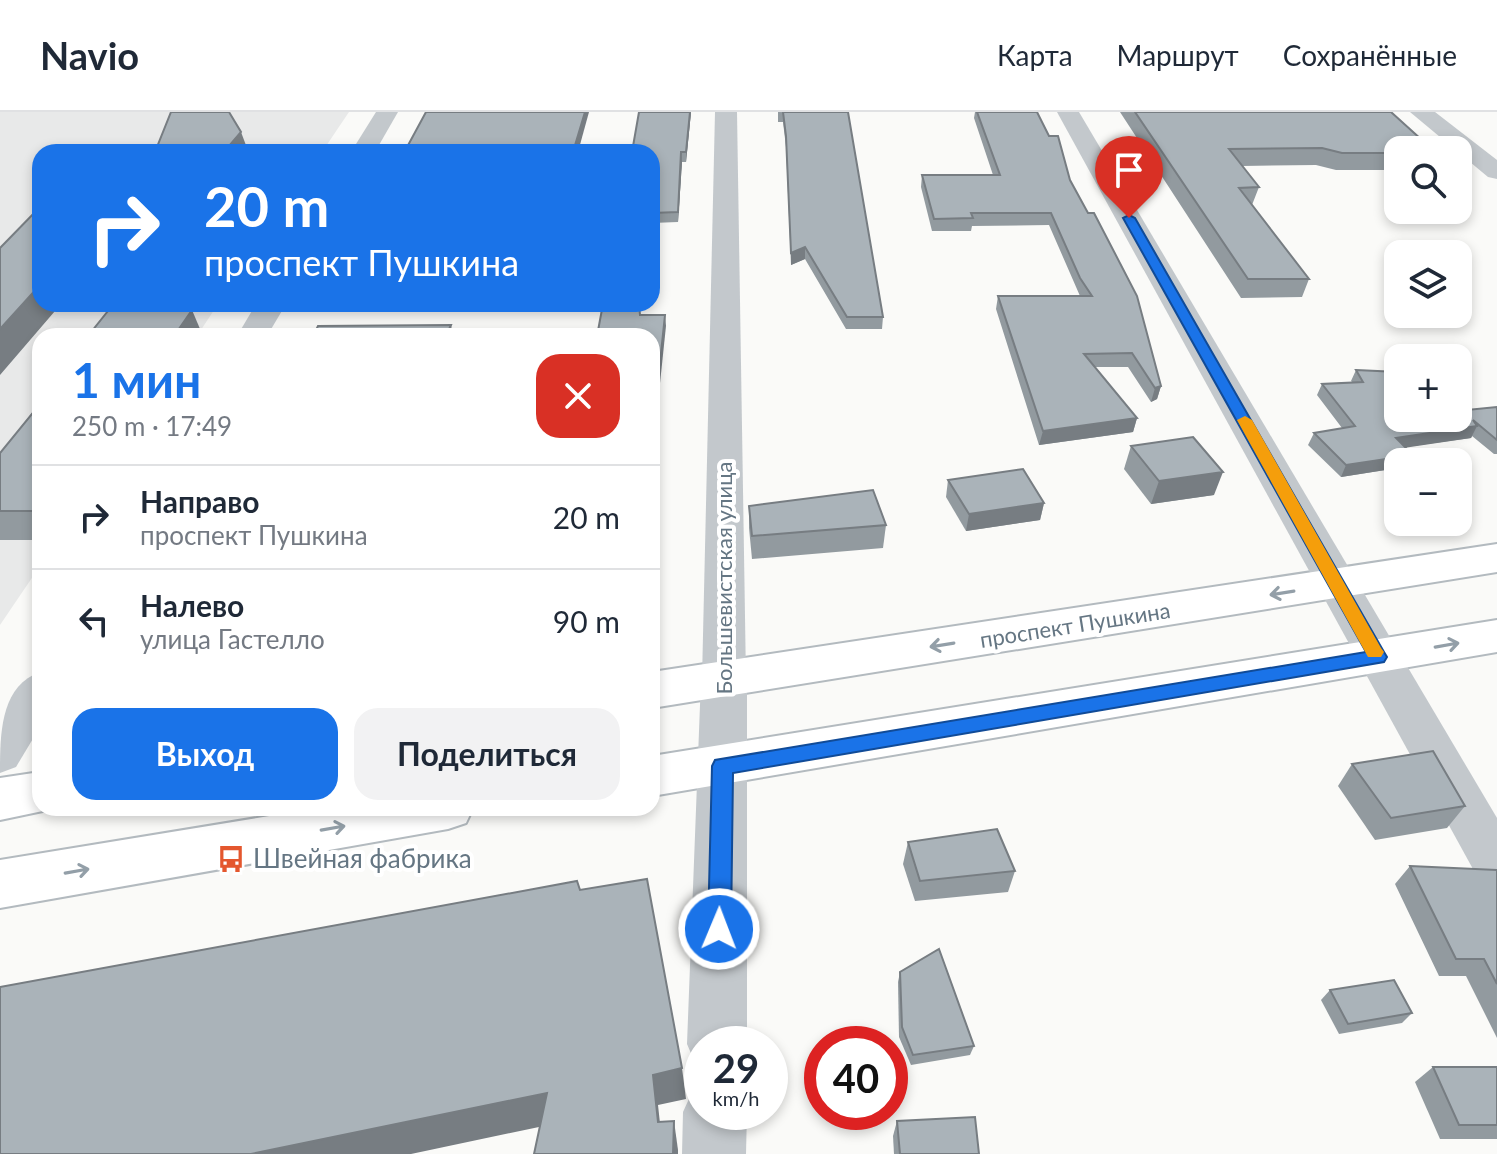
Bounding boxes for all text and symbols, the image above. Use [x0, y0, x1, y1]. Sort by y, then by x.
text: Navio [40, 32, 139, 78]
text: Карта [997, 38, 1073, 72]
text: Маршрут [1117, 38, 1239, 72]
text: Сохранённые [1283, 38, 1457, 72]
pin [1095, 136, 1163, 218]
map controls [1384, 136, 1472, 536]
button: search [1384, 136, 1472, 224]
icon: arrive [1107, 148, 1151, 192]
text: 20 m [204, 172, 329, 239]
icon: right [72, 176, 176, 280]
text: проспект Пушкина [204, 240, 519, 284]
button: layers [1384, 240, 1472, 328]
button: + [1384, 344, 1472, 432]
text: 1 мин [72, 351, 201, 408]
button: close [536, 354, 620, 438]
text: 250 m · 17:49 [72, 410, 232, 442]
button: − [1384, 448, 1472, 536]
street label: Большевистская улица [710, 461, 737, 695]
text: Направо [140, 483, 260, 519]
icon: right [72, 495, 116, 539]
text: 20 m [553, 499, 620, 535]
text: проспект Пушкина [140, 519, 368, 551]
one-way arrow [1270, 586, 1295, 601]
text: Налево [140, 587, 244, 623]
street label: проспект Пушкина [978, 596, 1172, 653]
icon: left [72, 599, 116, 643]
text: 90 m [553, 603, 620, 639]
text: улица Гастелло [140, 623, 325, 655]
one-way arrow [1434, 636, 1459, 651]
one-way arrow [930, 638, 955, 653]
button: Выход [72, 708, 338, 800]
button: Поделиться [354, 708, 620, 800]
one-way arrow [320, 819, 345, 834]
place label: Швейная фабрика [253, 842, 472, 874]
bus stop icon: Швейная фабрика [216, 844, 246, 874]
one-way arrow [64, 863, 89, 878]
position arrow [677, 887, 761, 971]
speed limit sign: 40 [804, 1026, 908, 1130]
text: 29 [713, 1044, 759, 1092]
text: km/h [713, 1086, 759, 1110]

